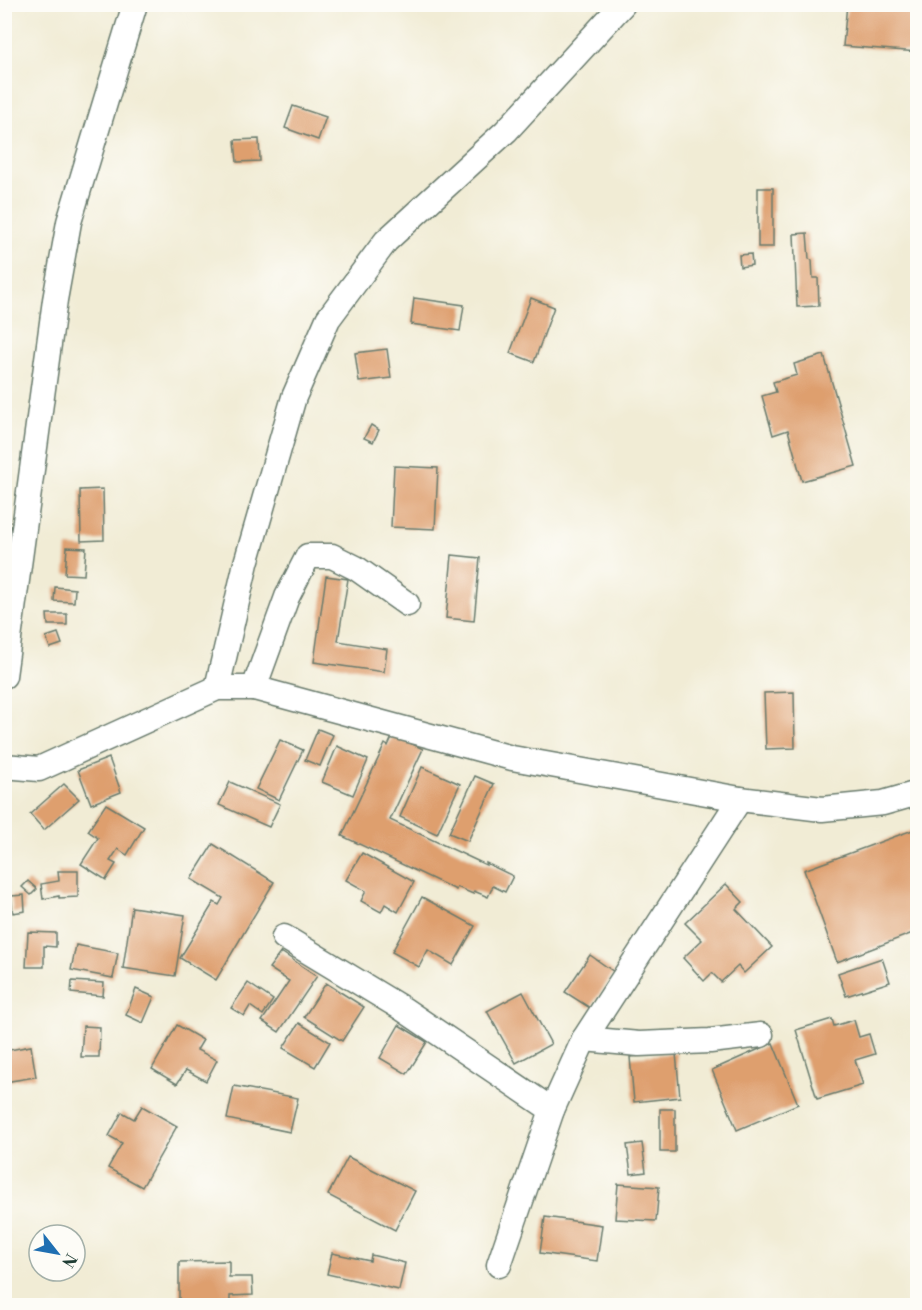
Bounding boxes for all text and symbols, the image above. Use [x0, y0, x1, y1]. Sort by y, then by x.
north arrow [27, 1223, 87, 1283]
text: N [57, 1250, 81, 1271]

